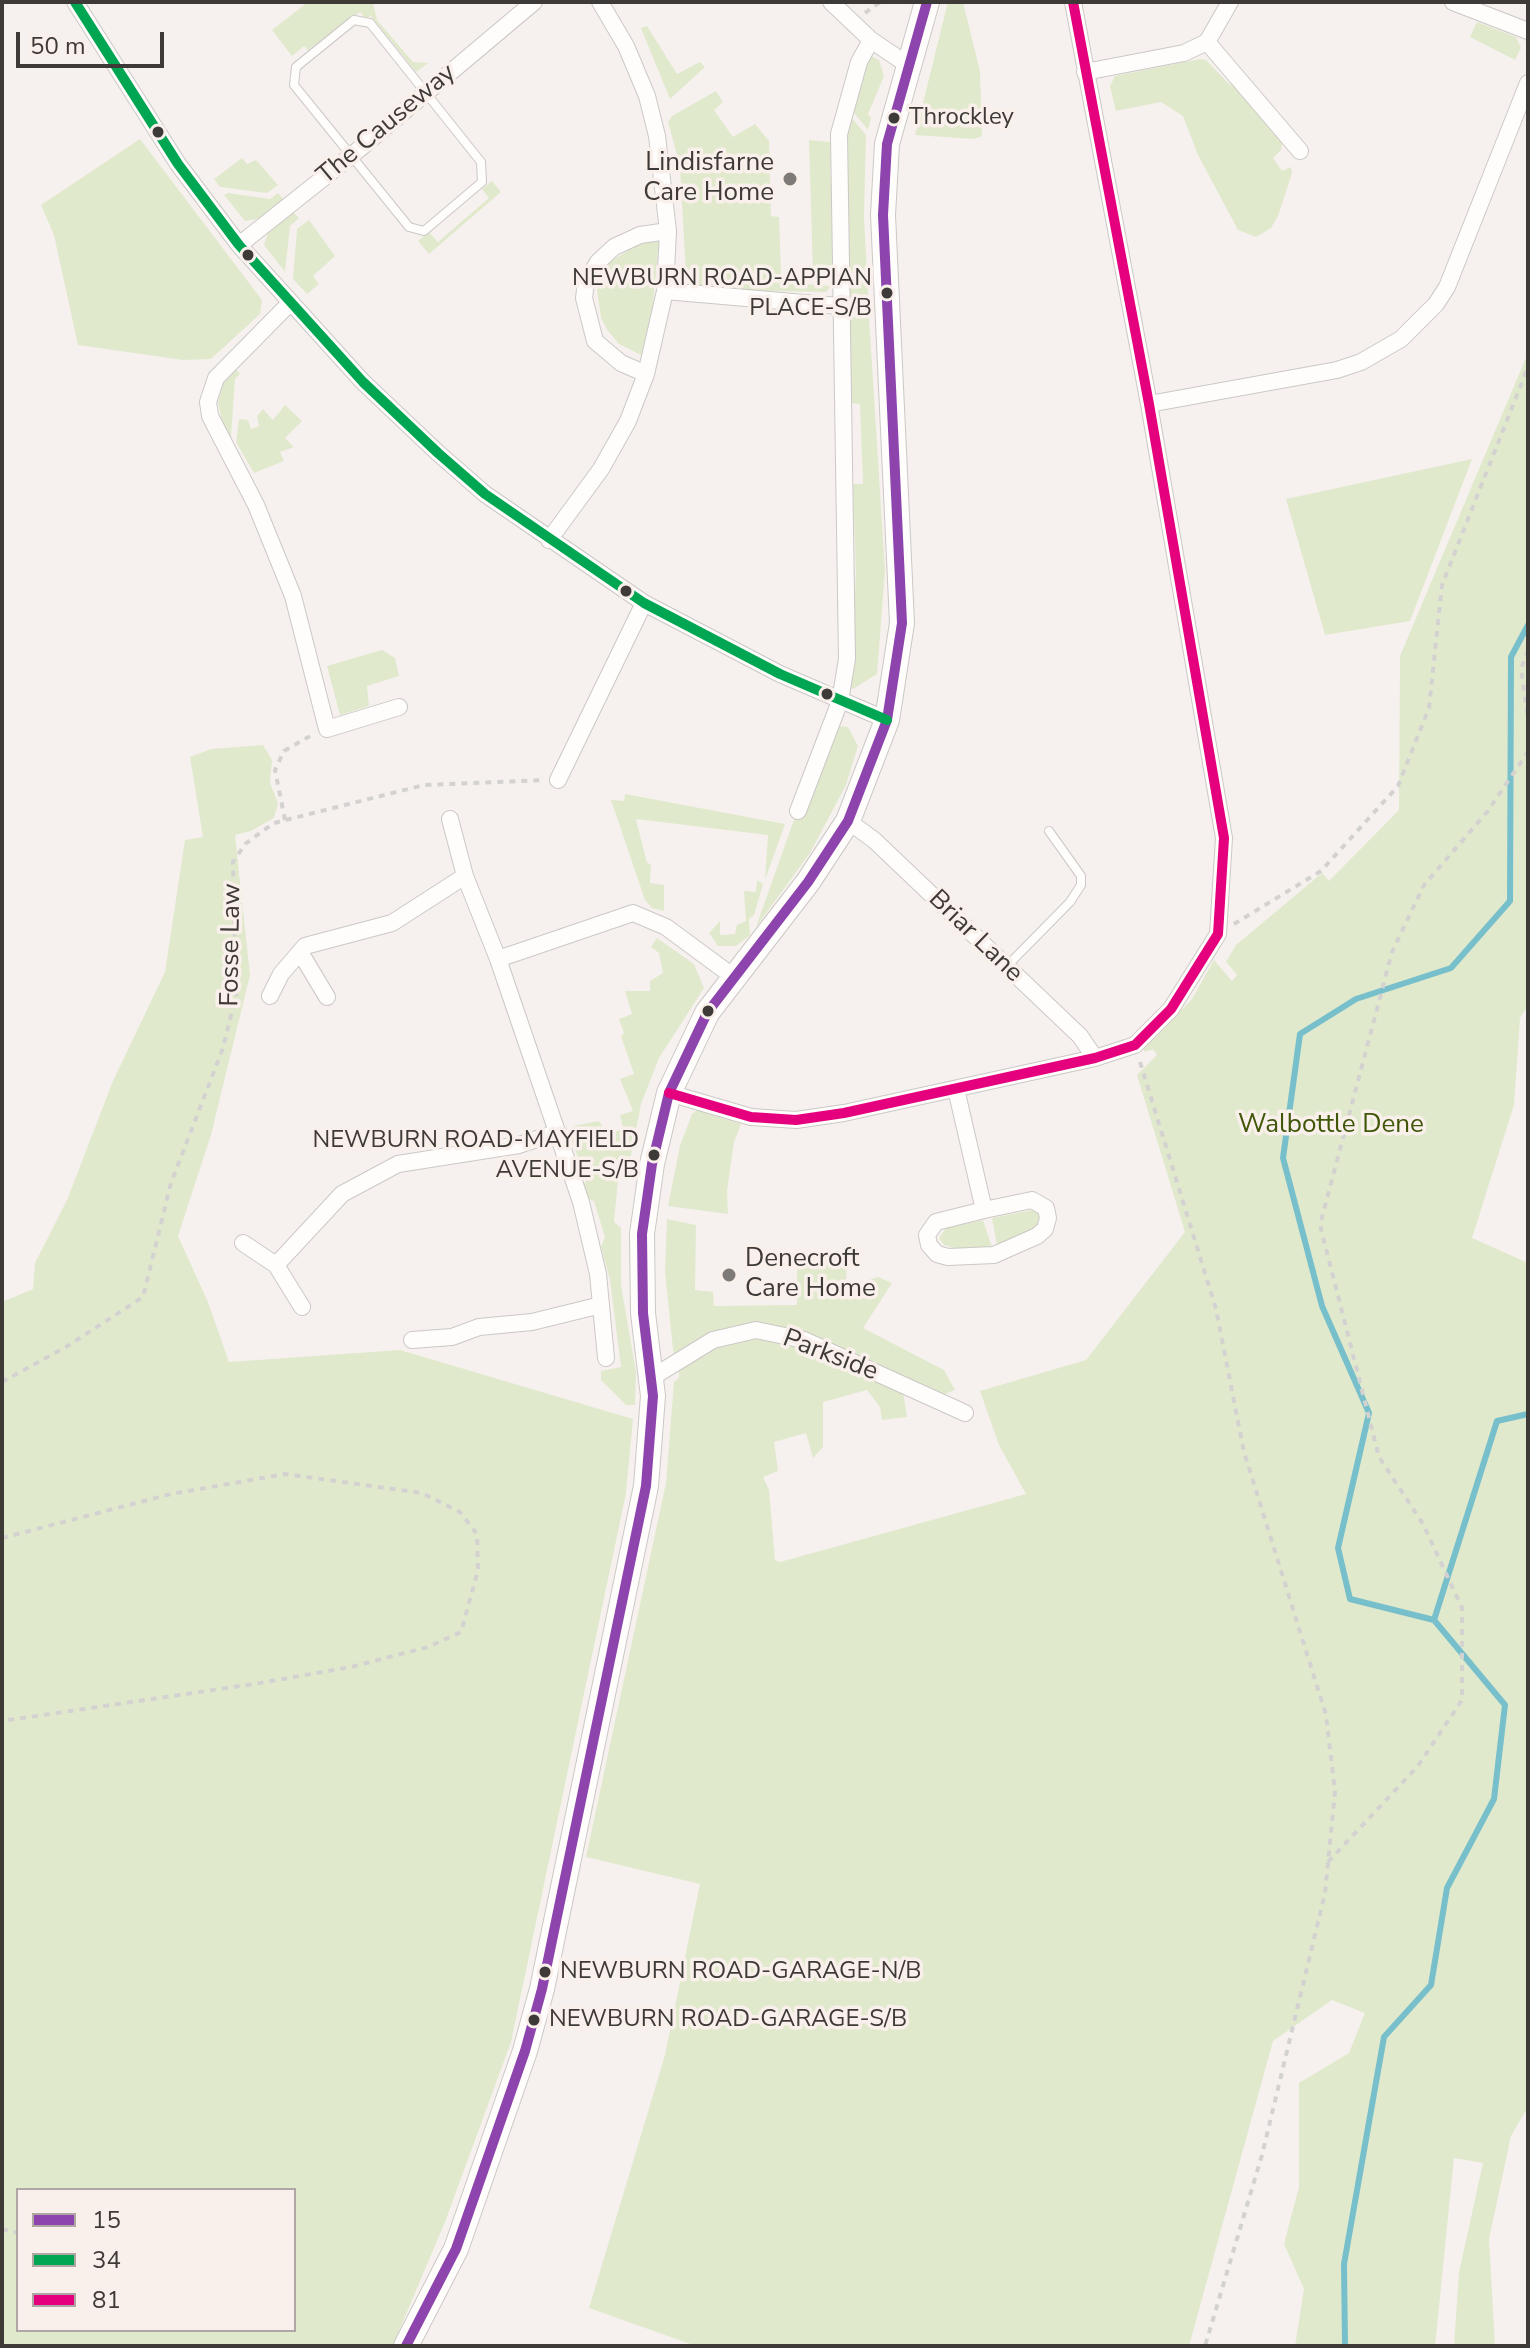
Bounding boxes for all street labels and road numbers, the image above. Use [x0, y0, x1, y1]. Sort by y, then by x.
street label: The Causeway [311, 58, 463, 192]
street label: Fosse Law [215, 883, 249, 1007]
street label: Briar Lane [921, 884, 1029, 990]
street label: Parkside [778, 1324, 882, 1388]

